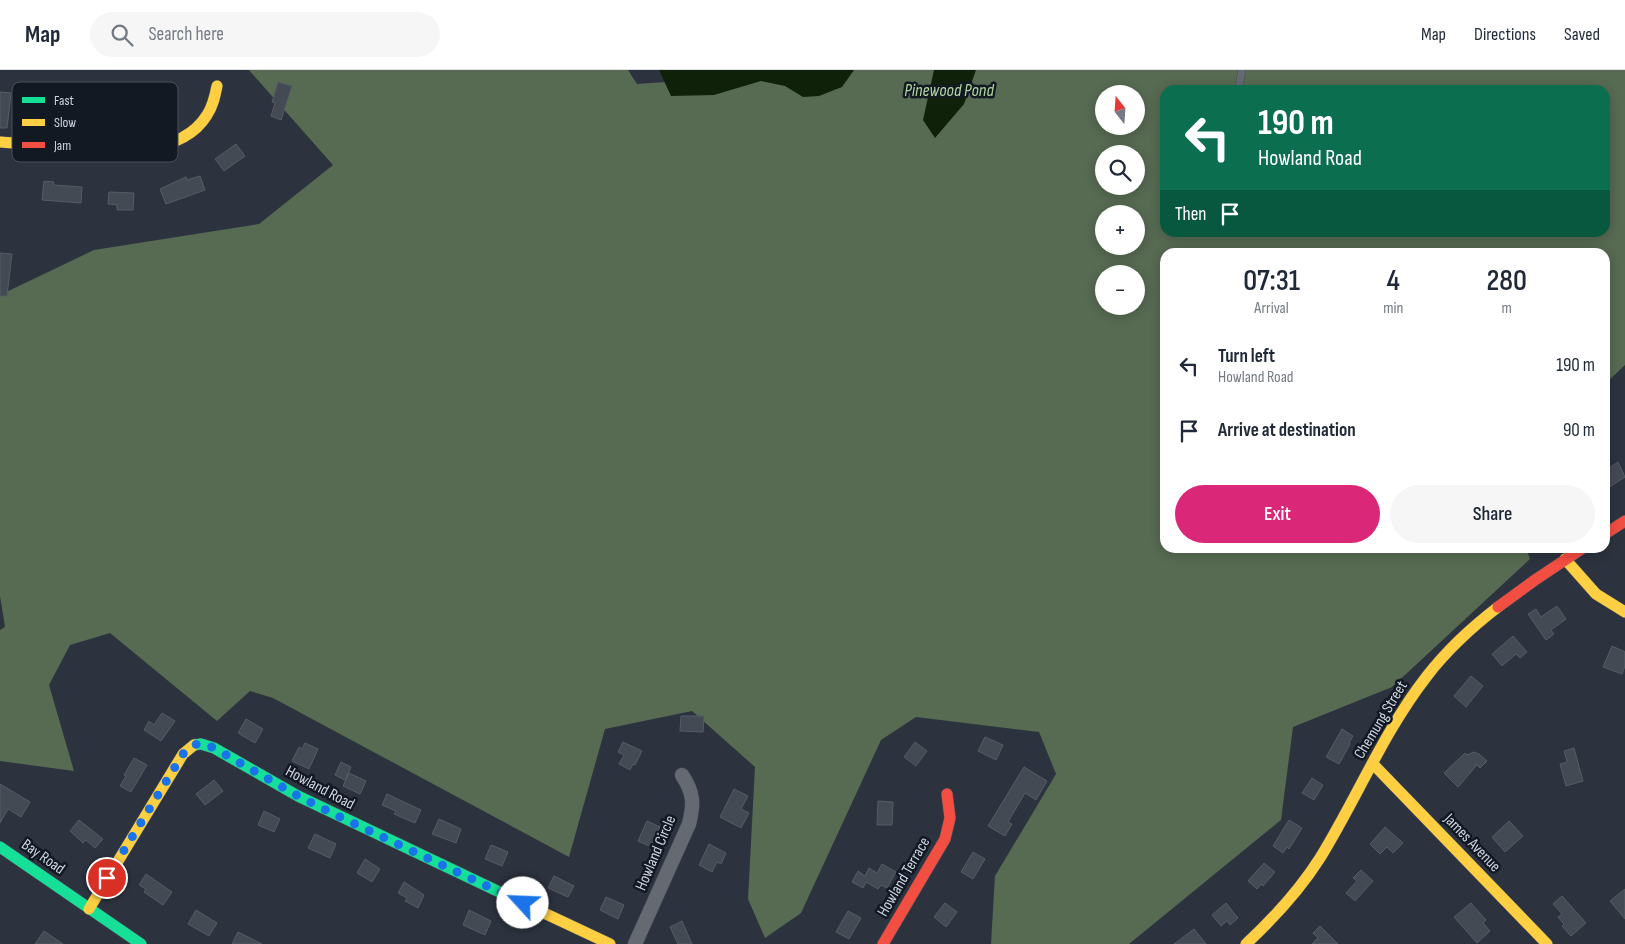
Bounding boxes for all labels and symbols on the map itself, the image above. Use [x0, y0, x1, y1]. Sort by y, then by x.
water label: Pinewood Pond [904, 80, 994, 101]
legend [12, 82, 178, 162]
north arrow [1095, 85, 1145, 135]
text: Fast [54, 92, 74, 109]
text: Slow [54, 114, 76, 131]
text: Jam [53, 137, 71, 154]
street label: Chemung Street [1350, 677, 1412, 762]
street label: Howland Road [282, 762, 358, 814]
street label: James Avenue [1439, 809, 1504, 876]
street label: Howland Circle [632, 813, 680, 893]
street label: Howland Terrace [874, 834, 934, 920]
street label: Bay Road [18, 835, 68, 879]
pin [86, 857, 128, 899]
position arrow [496, 876, 548, 928]

